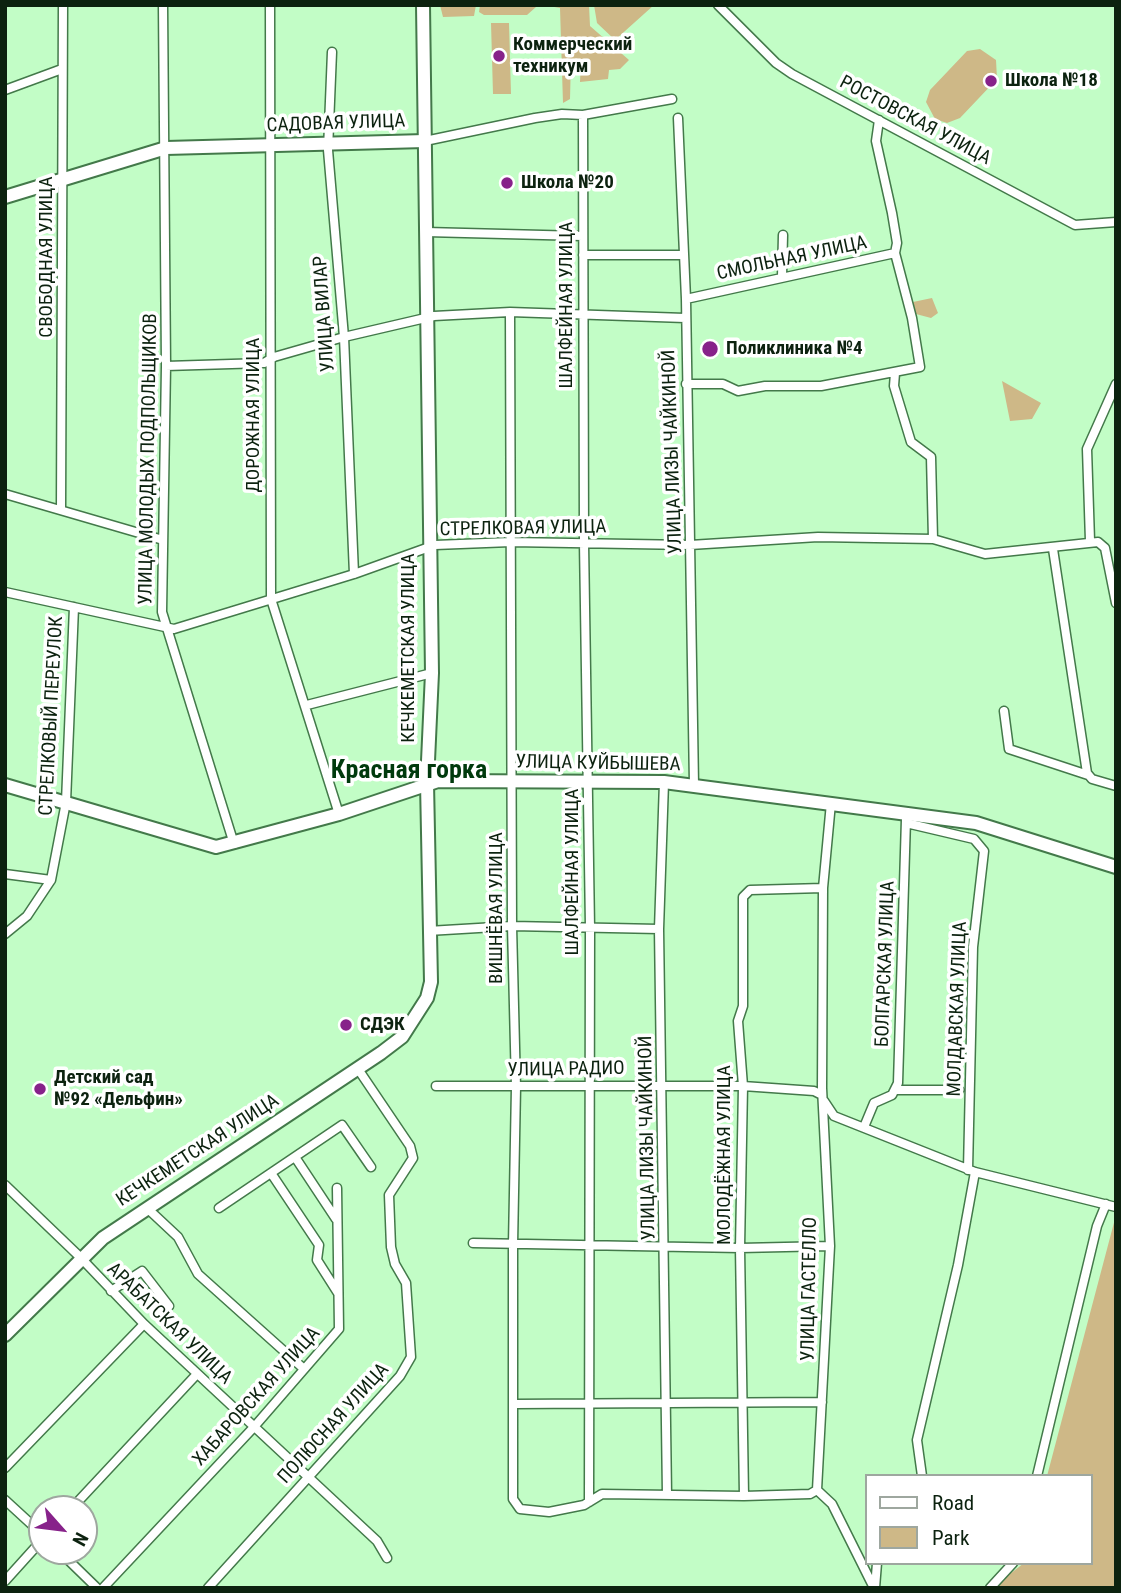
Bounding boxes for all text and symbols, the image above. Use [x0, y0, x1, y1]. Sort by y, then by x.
place label: Коммерческий техникум [513, 34, 632, 78]
marker: Коммерческий техникум [491, 48, 507, 64]
place label: Школа №18 [1005, 70, 1098, 92]
street label: РОСТОВСКАЯ УЛИЦА [835, 72, 995, 170]
marker: Школа №18 [983, 73, 999, 89]
street label: САДОВАЯ УЛИЦА [266, 110, 406, 138]
place label: Школа №20 [521, 172, 614, 194]
marker: Школа №20 [499, 175, 515, 191]
street label: СВОБОДНАЯ УЛИЦА [36, 176, 58, 338]
street label: ШАЛФЕЙНАЯ УЛИЦА [556, 221, 578, 389]
street label: СМОЛЬНАЯ УЛИЦА [715, 232, 869, 286]
street label: УЛИЦА ВИЛАР [310, 255, 340, 373]
street label: УЛИЦА МОЛОДЫХ ПОДПОЛЬЩИКОВ [135, 313, 163, 605]
street label: ДОРОЖНАЯ УЛИЦА [243, 337, 265, 493]
place label: Поликлиника №4 [726, 338, 863, 360]
marker: Поликлиника №4 [700, 339, 720, 359]
street label: УЛИЦА ЛИЗЫ ЧАЙКИНОЙ [658, 349, 688, 555]
street label: СТРЕЛКОВАЯ УЛИЦА [439, 516, 607, 542]
street label: КЕЧКЕМЕТСКАЯ УЛИЦА [398, 553, 420, 743]
street label: СТРЕЛКОВЫЙ ПЕРЕУЛОК [35, 616, 69, 816]
street label: УЛИЦА КУЙБЫШЕВА [515, 751, 681, 777]
district label: Красная горка [331, 755, 487, 787]
street label: ШАЛФЕЙНАЯ УЛИЦА [562, 788, 584, 956]
street label: ВИШНЁВАЯ УЛИЦА [486, 832, 508, 984]
street label: БОЛГАРСКАЯ УЛИЦА [872, 880, 900, 1048]
street label: МОЛДАВСКАЯ УЛИЦА [944, 921, 972, 1097]
place label: СДЭК [360, 1014, 405, 1036]
marker: СДЭК [338, 1017, 354, 1033]
street label: УЛИЦА ЛИЗЫ ЧАЙКИНОЙ [635, 1035, 661, 1241]
street label: УЛИЦА РАДИО [507, 1058, 625, 1082]
street label: МОЛОДЁЖНАЯ УЛИЦА [714, 1065, 736, 1245]
place label: Детский сад №92 «Дельфин» [54, 1067, 183, 1111]
marker: Детский сад №92 «Дельфин» [32, 1081, 48, 1097]
street label: КЕЧКЕМЕТСКАЯ УЛИЦА [112, 1090, 284, 1212]
street label: УЛИЦА ГАСТЕЛЛО [797, 1217, 823, 1361]
street label: АРАБАТСКАЯ УЛИЦА [102, 1258, 236, 1390]
street label: ХАБАРОВСКАЯ УЛИЦА [189, 1323, 325, 1471]
street label: ПОЛЮСНАЯ УЛИЦА [274, 1359, 394, 1489]
legend [866, 1474, 1093, 1565]
text: Road [932, 1491, 974, 1515]
north arrow [28, 1495, 98, 1565]
text: Park [932, 1526, 969, 1550]
text: N [67, 1529, 93, 1550]

